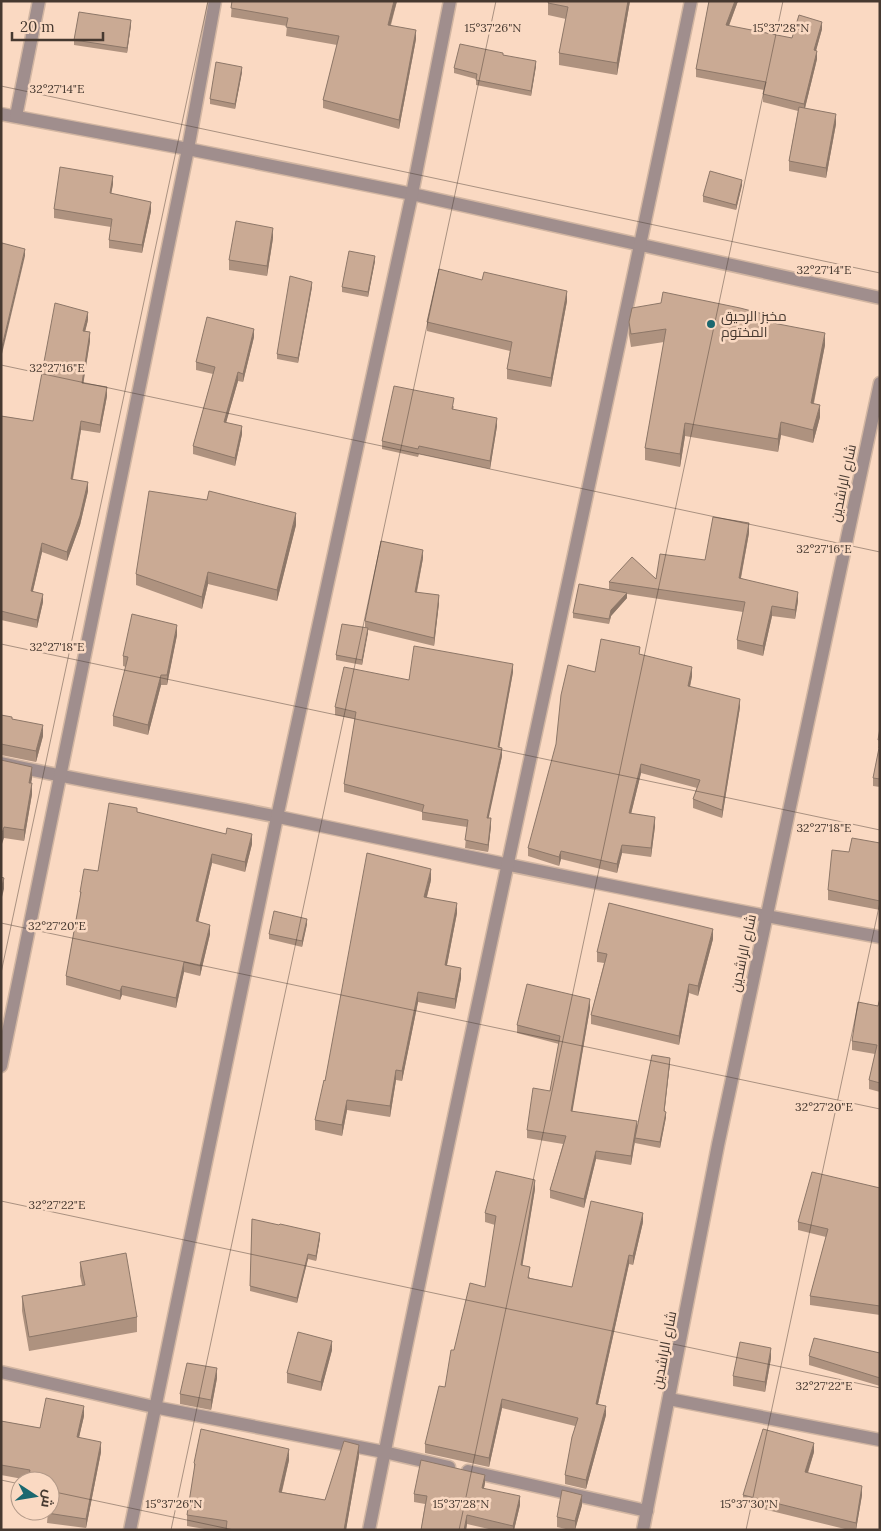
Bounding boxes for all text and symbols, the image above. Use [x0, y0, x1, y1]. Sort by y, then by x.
scale bar [12, 10, 104, 42]
text: 20 m [20, 17, 55, 36]
text: 15°37'26"N [465, 20, 521, 35]
text: 15°37'28"N [753, 20, 809, 35]
text: 32°27'14"E [30, 81, 84, 96]
text: 32°27'14"E [797, 262, 851, 277]
place label: مخبز الرحيق المختوم [721, 307, 787, 342]
marker: مخبز الرحيق المختوم [705, 318, 717, 330]
text: 32°27'16"E [29, 360, 85, 375]
street label: شارع الراشدين [826, 442, 860, 524]
text: 32°27'16"E [796, 541, 852, 556]
text: 32°27'18"E [29, 639, 85, 654]
text: 32°27'18"E [796, 820, 852, 835]
street label: شارع الراشدين [726, 912, 760, 994]
text: 32°27'20"E [28, 918, 86, 933]
text: 32°27'20"E [795, 1099, 853, 1114]
text: 32°27'22"E [29, 1197, 85, 1212]
street label: شارع الراشدين [648, 1310, 680, 1390]
text: 32°27'22"E [796, 1378, 852, 1393]
north arrow [10, 1471, 60, 1521]
text: ش [37, 1488, 58, 1509]
text: 15°37'26"N [146, 1496, 202, 1511]
text: 15°37'28"N [433, 1496, 489, 1511]
text: 15°37'30"N [720, 1496, 778, 1511]

